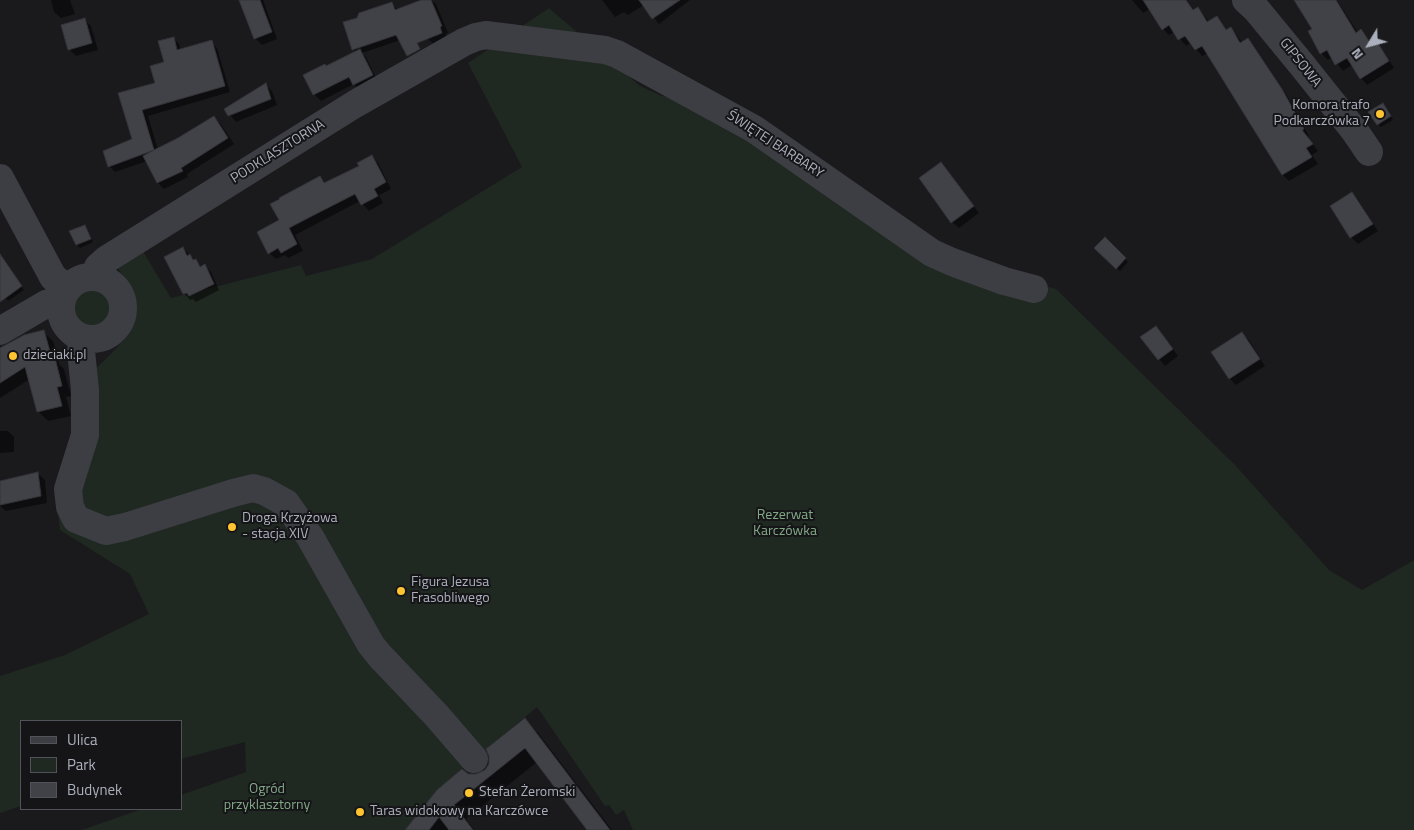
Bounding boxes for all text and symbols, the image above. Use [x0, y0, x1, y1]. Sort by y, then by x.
north arrow [1344, 20, 1394, 70]
street label: GIPSOWA [1276, 35, 1324, 91]
text: N [1345, 44, 1368, 65]
place label: Komora trafo Podkarczówka 7 [1274, 98, 1370, 130]
street label: ŚWIĘTEJ BARBARY [724, 108, 826, 182]
marker: Komora trafo Podkarczówka 7 [1374, 108, 1386, 120]
street label: PODKLASZTORNA [228, 116, 328, 188]
place label: dzieciaki.pl [23, 348, 87, 364]
marker: dzieciaki.pl [7, 350, 19, 362]
park label: Rezerwat Karczówka [753, 508, 817, 540]
place label: Droga Krzyżowa - stacja XIV [242, 511, 338, 544]
marker: Droga Krzyżowa - stacja XIV [226, 521, 238, 533]
place label: Figura Jezusa Frasobliwego [411, 575, 490, 608]
marker: Figura Jezusa Frasobliwego [395, 585, 407, 597]
legend [20, 720, 182, 810]
text: Ulica [67, 728, 97, 751]
text: Park [67, 753, 96, 776]
text: Budynek [67, 778, 122, 801]
park label: Ogród przyklasztorny [224, 782, 310, 814]
place label: Stefan Żeromski [479, 785, 575, 801]
marker: Stefan Żeromski [463, 787, 475, 799]
place label: Taras widokowy na Karczówce [370, 804, 548, 820]
marker: Taras widokowy na Karczówce [354, 806, 366, 818]

